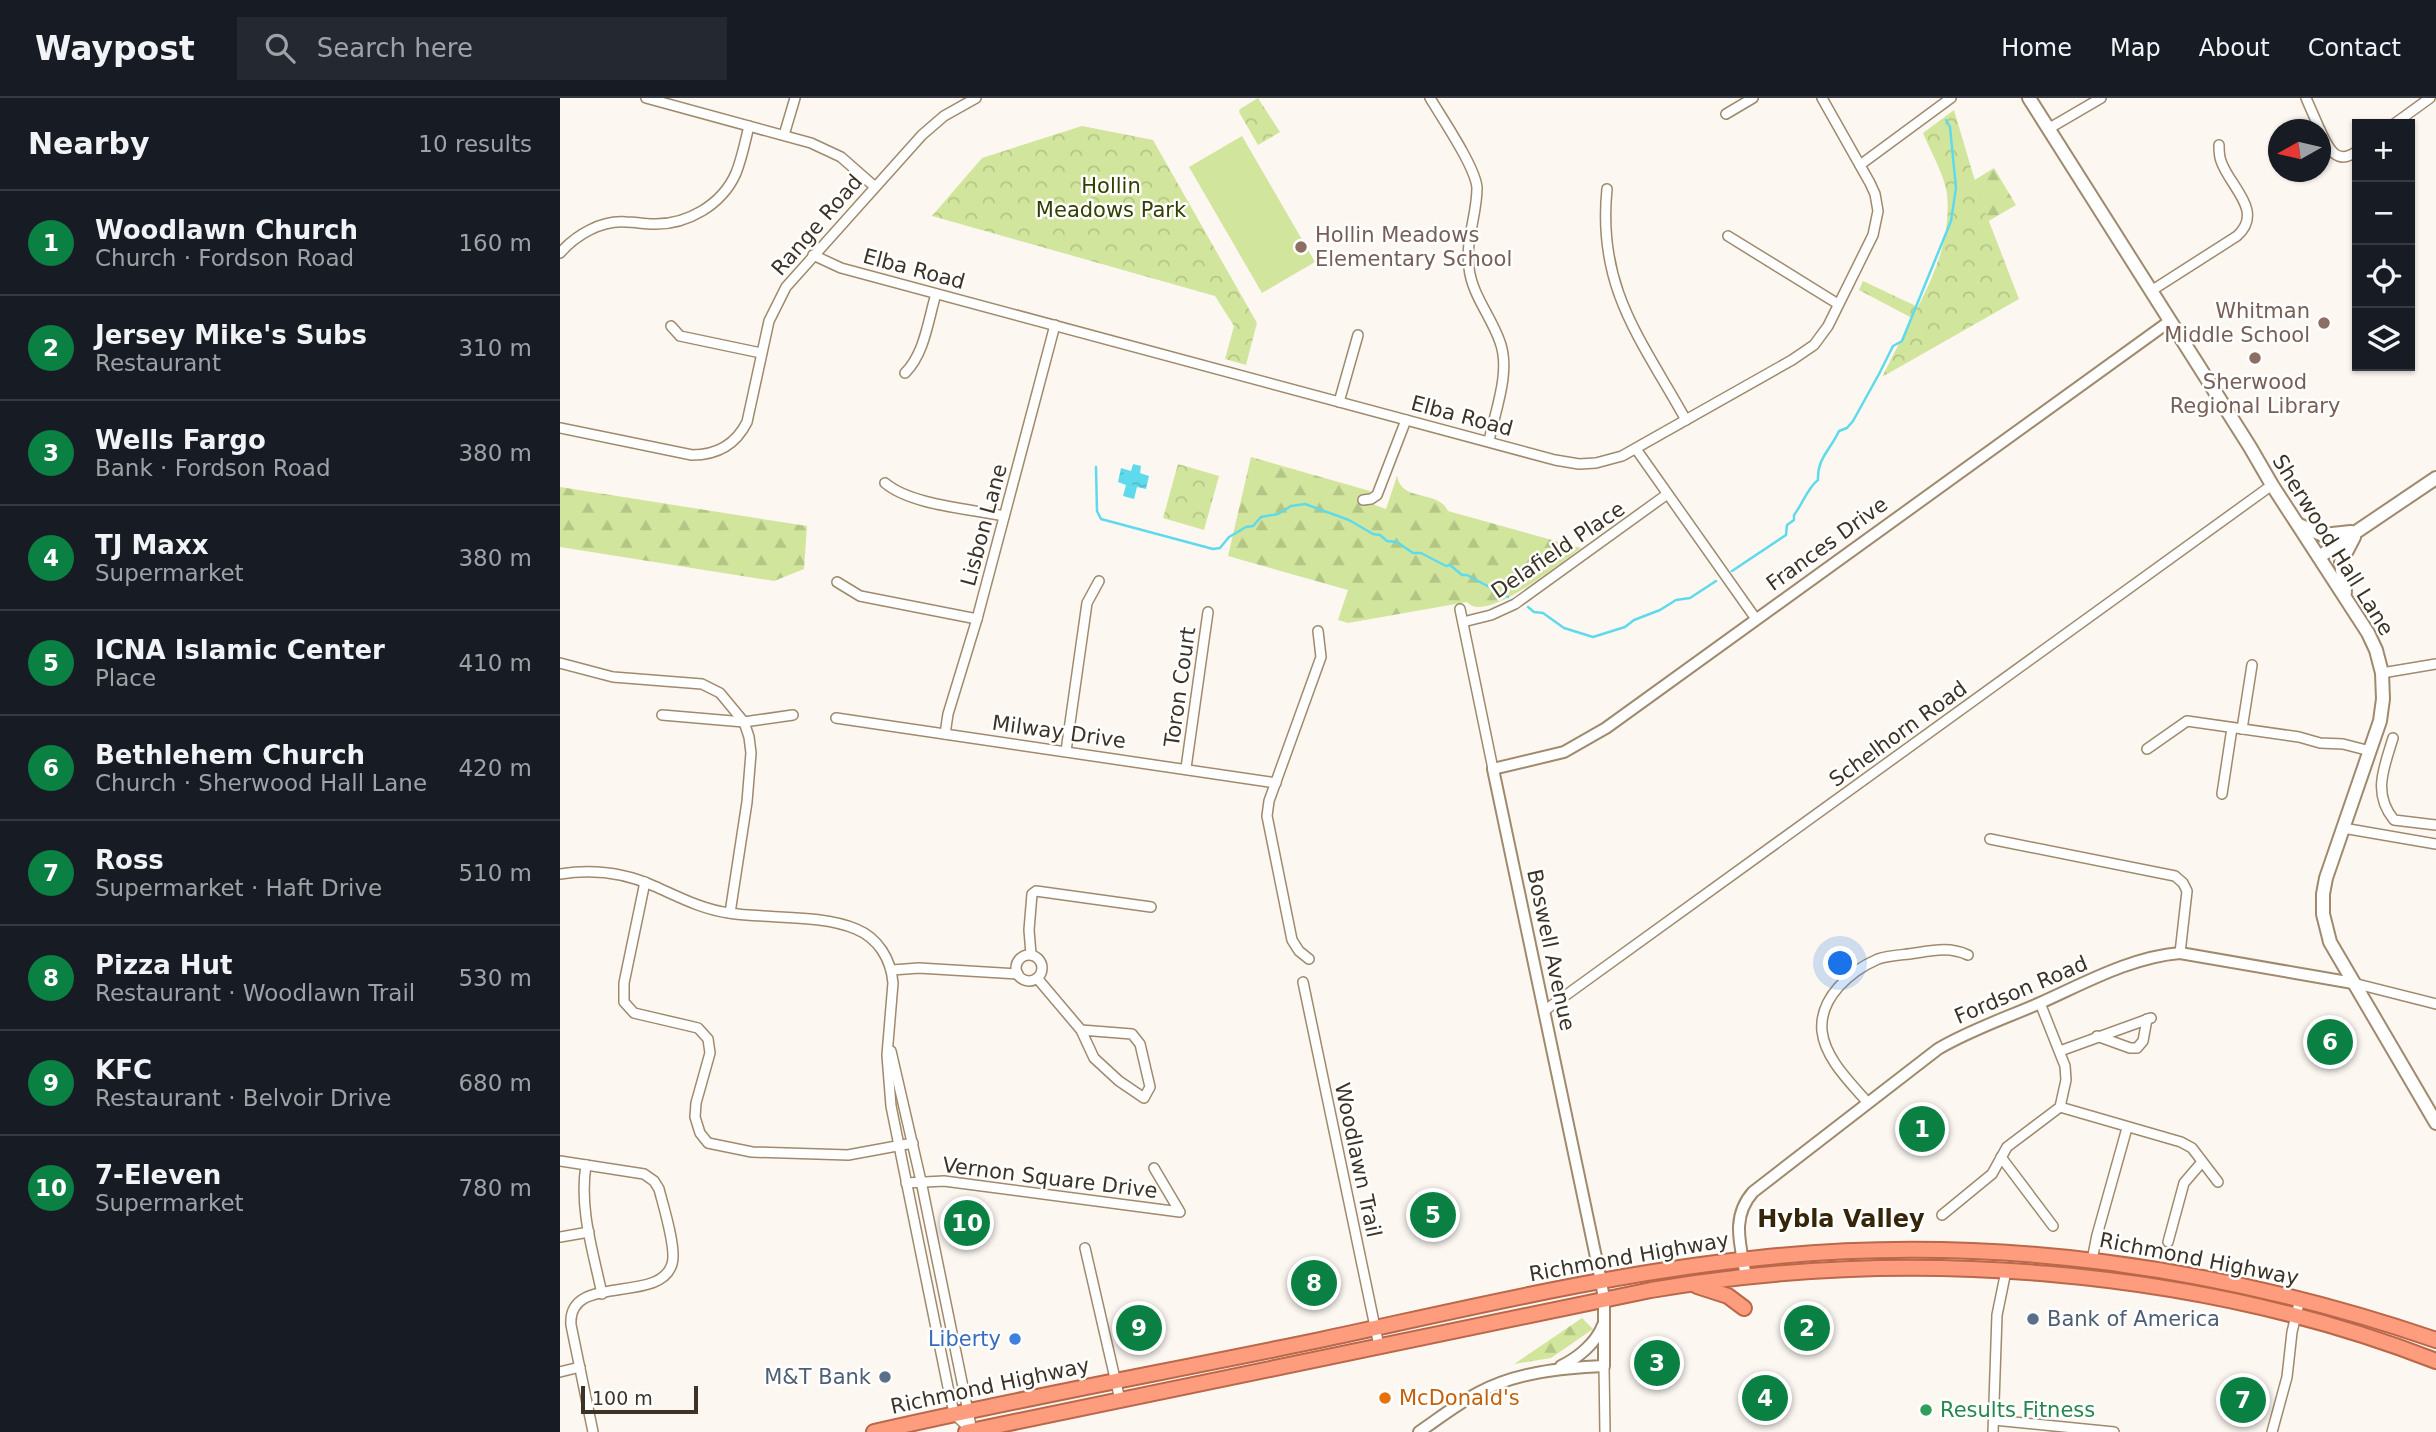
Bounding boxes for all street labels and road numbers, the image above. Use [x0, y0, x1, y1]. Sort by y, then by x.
street label: Range Road [767, 170, 867, 280]
street label: Elba Road [860, 244, 968, 294]
street label: Elba Road [1408, 391, 1516, 441]
street label: Sherwood Hall Lane [2267, 450, 2399, 640]
street label: Lisbon Lane [956, 461, 1012, 589]
street label: Frances Drive [1762, 492, 1892, 596]
street label: Delafield Place [1487, 497, 1629, 603]
street label: Toron Court [1160, 626, 1200, 749]
street label: Schelhorn Road [1825, 676, 1971, 792]
street label: Milway Drive [991, 711, 1127, 753]
street label: Boswell Avenue [1522, 867, 1580, 1033]
street label: Fordson Road [1951, 951, 2091, 1029]
street label: Woodlawn Trail [1330, 1081, 1386, 1239]
street label: Vernon Square Drive [941, 1153, 1159, 1203]
street label: Richmond Highway [1527, 1228, 1731, 1286]
street label: Richmond Highway [2097, 1228, 2301, 1290]
street label: Richmond Highway [888, 1353, 1092, 1419]

